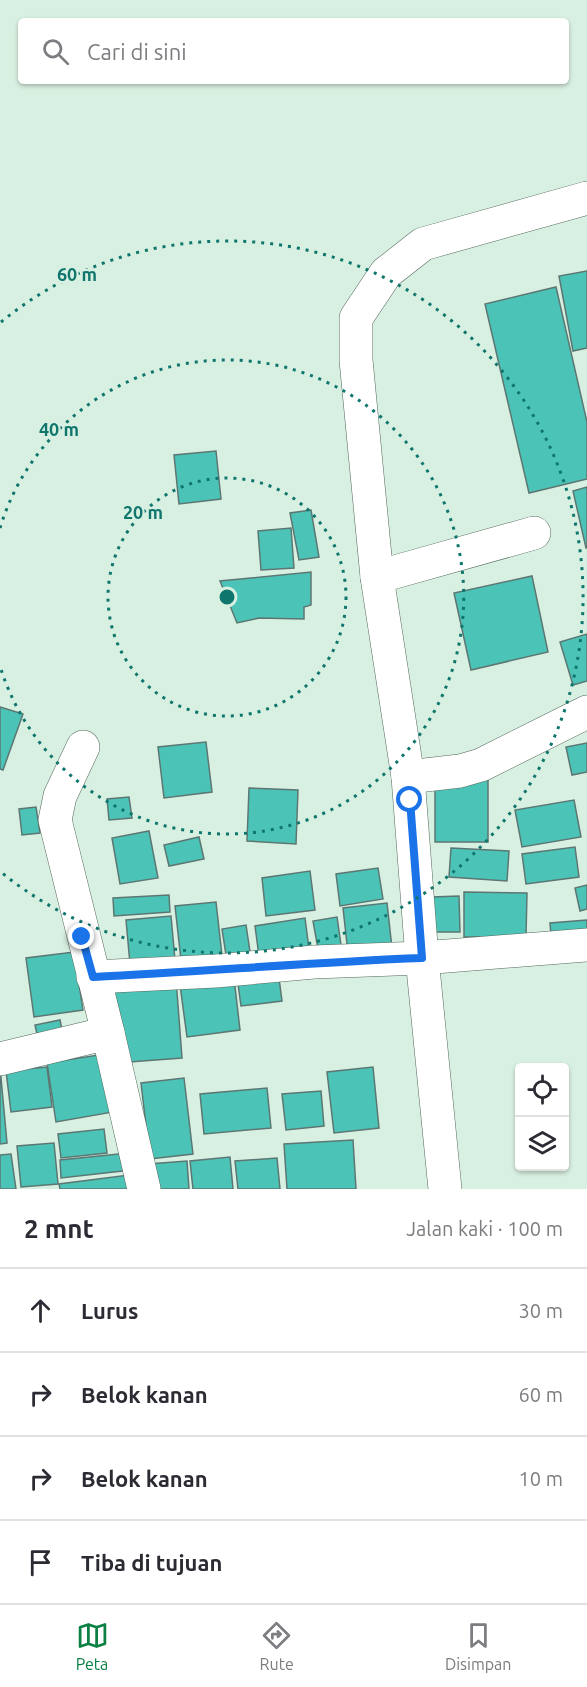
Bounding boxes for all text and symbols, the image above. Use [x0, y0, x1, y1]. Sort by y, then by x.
search box [18, 18, 569, 84]
icon: search [39, 35, 72, 68]
text: Cari di sini [87, 39, 187, 64]
text: 60 m [57, 264, 97, 284]
text: 40 m [39, 419, 79, 439]
text: 20 m [123, 502, 163, 522]
centre of rings [217, 587, 237, 607]
route start [396, 786, 422, 812]
route end [68, 923, 94, 949]
map controls [515, 1063, 569, 1171]
button: locate [515, 1063, 569, 1117]
button: layers [515, 1117, 569, 1171]
text: 2 mnt [24, 1214, 94, 1243]
text: Jalan kaki · 100 m [406, 1217, 563, 1240]
icon: ahead [24, 1294, 57, 1327]
text: Lurus [81, 1298, 138, 1323]
text: 30 m [519, 1299, 563, 1322]
icon: right [24, 1378, 57, 1411]
text: Belok kanan [81, 1382, 208, 1407]
text: 60 m [519, 1383, 563, 1406]
icon: right [24, 1462, 57, 1495]
text: Belok kanan [81, 1466, 208, 1491]
text: 10 m [519, 1467, 563, 1490]
icon: arrive [24, 1546, 57, 1579]
text: Tiba di tujuan [81, 1550, 222, 1575]
tab: Peta [76, 1619, 109, 1673]
tab: Rute [260, 1619, 294, 1673]
tab: Disimpan [445, 1619, 511, 1673]

